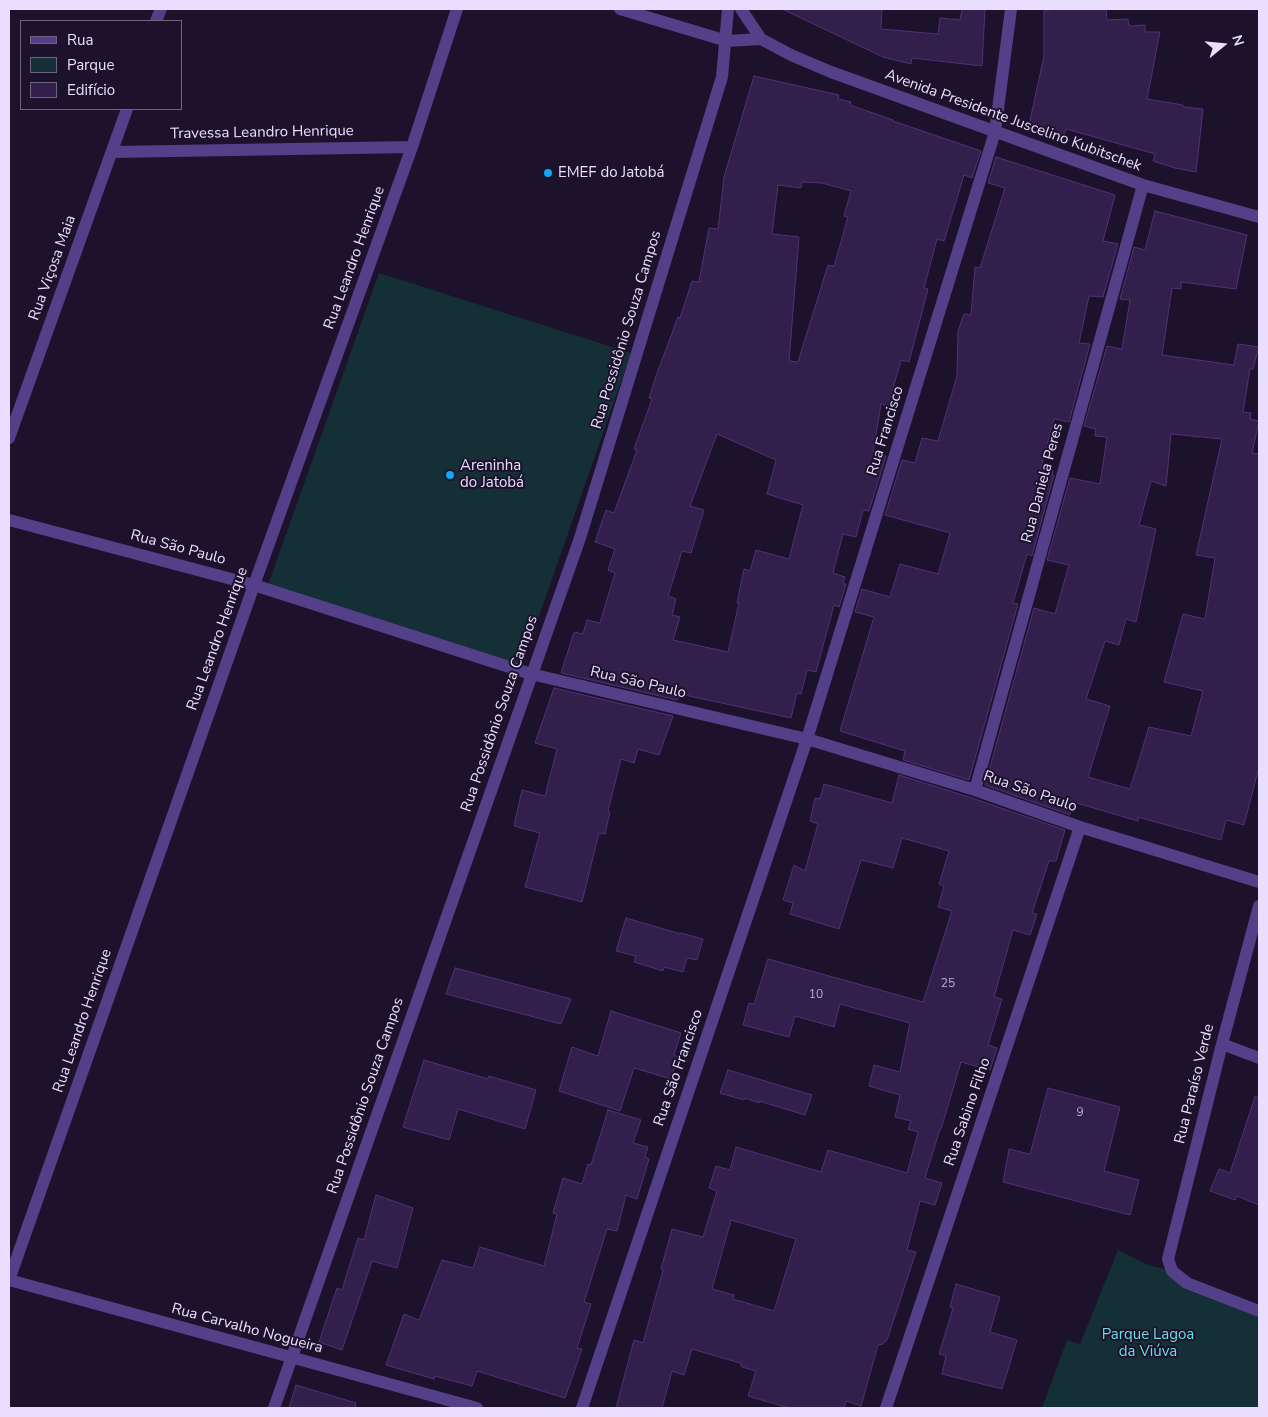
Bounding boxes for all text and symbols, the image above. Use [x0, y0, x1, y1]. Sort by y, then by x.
legend [20, 20, 182, 110]
north arrow [1198, 20, 1248, 70]
text: Rua [67, 30, 93, 50]
text: N [1227, 33, 1248, 48]
text: Parque [67, 55, 115, 75]
street label: Avenida Presidente Juscelino Kubitschek [882, 66, 1144, 176]
text: Edifício [67, 80, 115, 100]
street label: Travessa Leandro Henrique [170, 122, 354, 144]
place label: EMEF do Jatobá [558, 164, 664, 182]
marker: EMEF do Jatobá [542, 167, 554, 179]
street label: Rua Leandro Henrique [321, 184, 389, 332]
street label: Rua Viçosa Maia [26, 213, 80, 323]
street label: Rua Possidônio Souza Campos [588, 229, 666, 431]
street label: Rua Francisco [864, 384, 908, 478]
street label: Rua Daniela Peres [1018, 421, 1068, 545]
place label: Areninha do Jatobá [460, 457, 524, 492]
marker: Areninha do Jatobá [444, 469, 456, 481]
street label: Rua São Paulo [128, 527, 228, 569]
street label: Rua Leandro Henrique [184, 565, 252, 713]
street label: Rua Possidônio Souza Campos [458, 613, 542, 815]
street label: Rua São Paulo [588, 663, 688, 703]
street label: Rua São Paulo [981, 768, 1079, 816]
street label: Rua Leandro Henrique [50, 947, 116, 1095]
house number: 25 [941, 977, 955, 991]
house number: 10 [809, 988, 823, 1002]
street label: Rua Possidônio Souza Campos [324, 995, 408, 1197]
street label: Rua São Francisco [651, 1007, 707, 1129]
street label: Rua Paraíso Verde [1171, 1022, 1219, 1146]
street label: Rua Sabino Filho [941, 1055, 995, 1169]
house number: 9 [1076, 1106, 1084, 1120]
street label: Rua Carvalho Nogueira [169, 1300, 325, 1358]
park label: Parque Lagoa da Viúva [1102, 1326, 1194, 1361]

